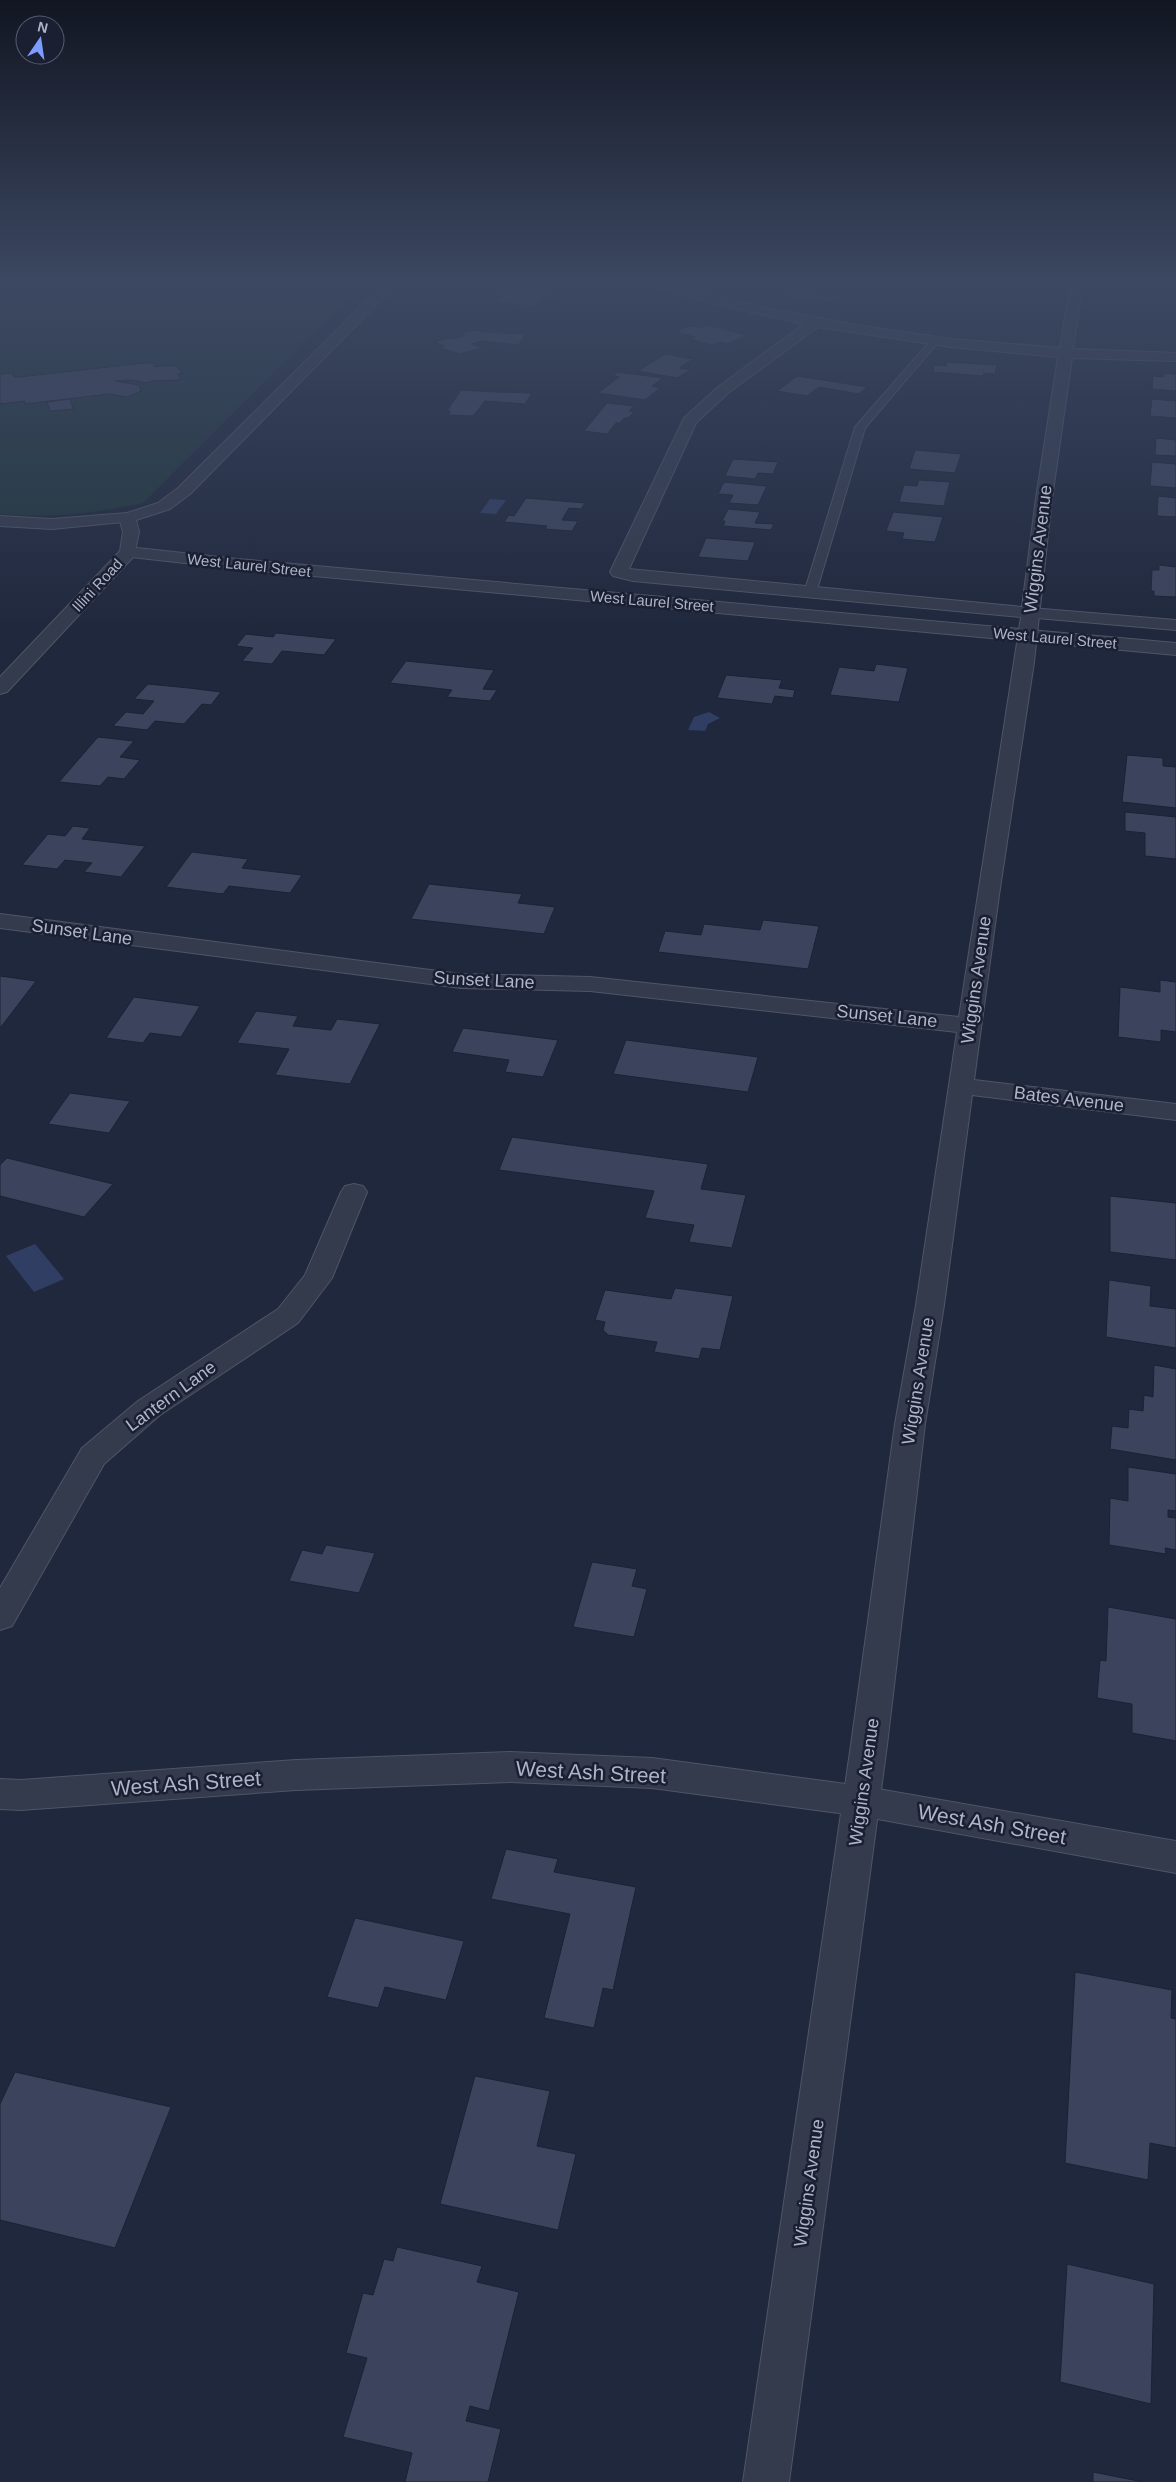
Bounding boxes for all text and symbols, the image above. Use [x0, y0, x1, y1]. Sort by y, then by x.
north arrow [15, 15, 65, 65]
text: N [36, 18, 50, 36]
street label: Wiggins Avenue [1020, 484, 1056, 614]
street label: West Laurel Street [186, 550, 312, 580]
street label: Illini Road [68, 555, 126, 615]
street label: West Laurel Street [590, 587, 715, 615]
street label: West Laurel Street [993, 624, 1118, 652]
street label: Sunset Lane [31, 915, 133, 949]
street label: Wiggins Avenue [957, 915, 995, 1045]
street label: Sunset Lane [433, 967, 535, 993]
street label: Sunset Lane [836, 1001, 938, 1031]
street label: Bates Avenue [1013, 1082, 1125, 1116]
street label: Wiggins Avenue [898, 1316, 938, 1446]
street label: Lantern Lane [122, 1357, 220, 1435]
street label: Wiggins Avenue [845, 1717, 883, 1847]
street label: West Ash Street [515, 1757, 667, 1787]
street label: West Ash Street [110, 1766, 262, 1800]
street label: West Ash Street [916, 1800, 1068, 1848]
street label: Wiggins Avenue [790, 2118, 828, 2248]

